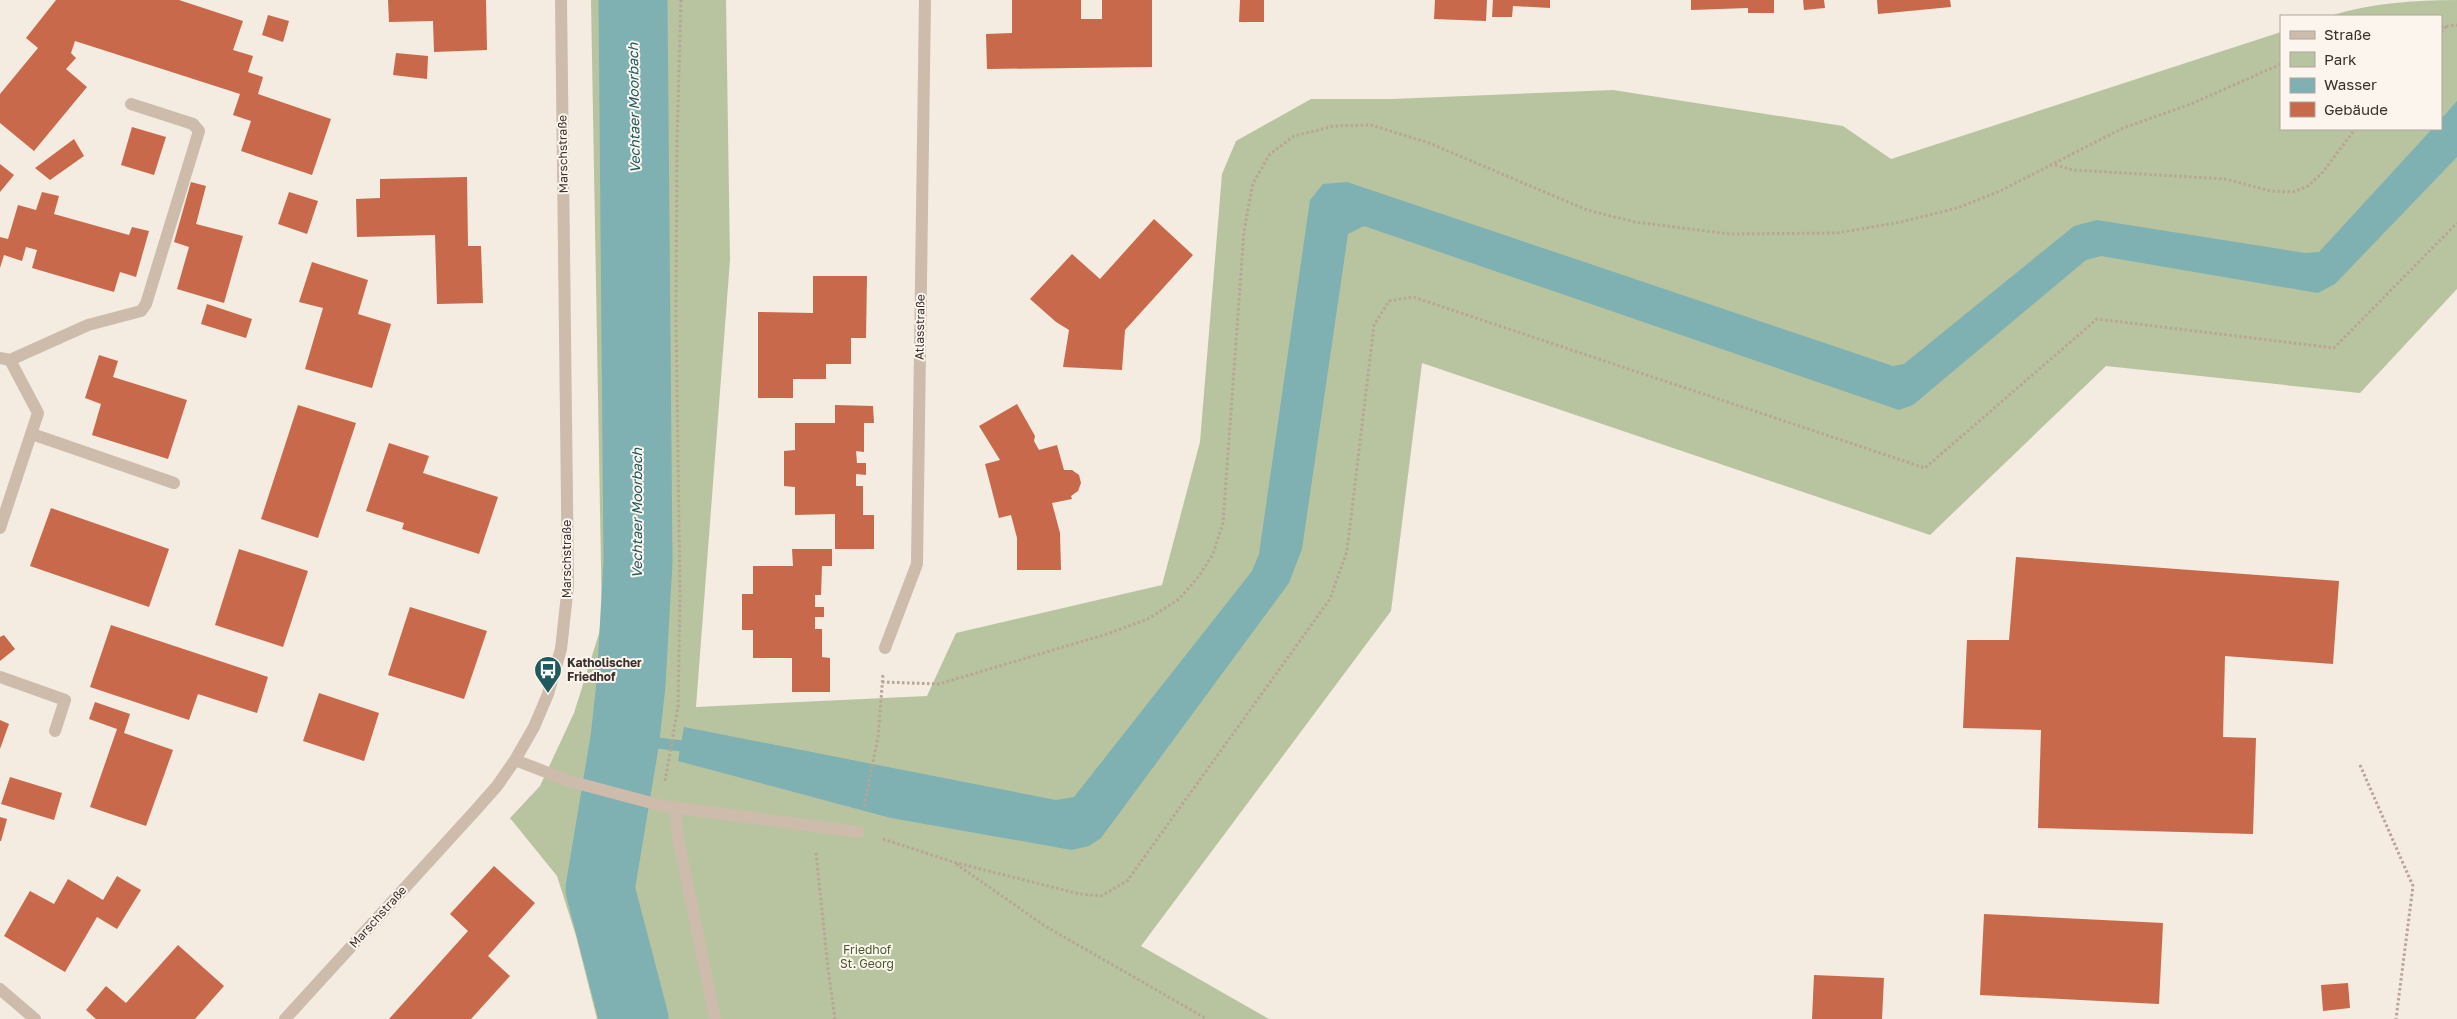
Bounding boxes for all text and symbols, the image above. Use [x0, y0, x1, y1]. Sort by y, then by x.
legend [2280, 15, 2442, 130]
text: Straße [2324, 25, 2371, 43]
water label: Vechtaer Moorbach [624, 41, 643, 173]
text: Park [2324, 50, 2357, 68]
text: Wasser [2324, 75, 2377, 93]
text: Gebäude [2324, 100, 2388, 118]
street label: Marschstraße [554, 115, 571, 193]
street label: Atlasstraße [911, 294, 928, 360]
water label: Vechtaer Moorbach [628, 446, 645, 578]
street label: Marschstraße [559, 520, 574, 598]
bus stop icon: Katholischer Friedhof [533, 655, 563, 694]
place label: Katholischer Friedhof [567, 655, 642, 684]
street label: Marschstraße [346, 882, 409, 951]
park label: Friedhof St. Georg [840, 942, 894, 971]

